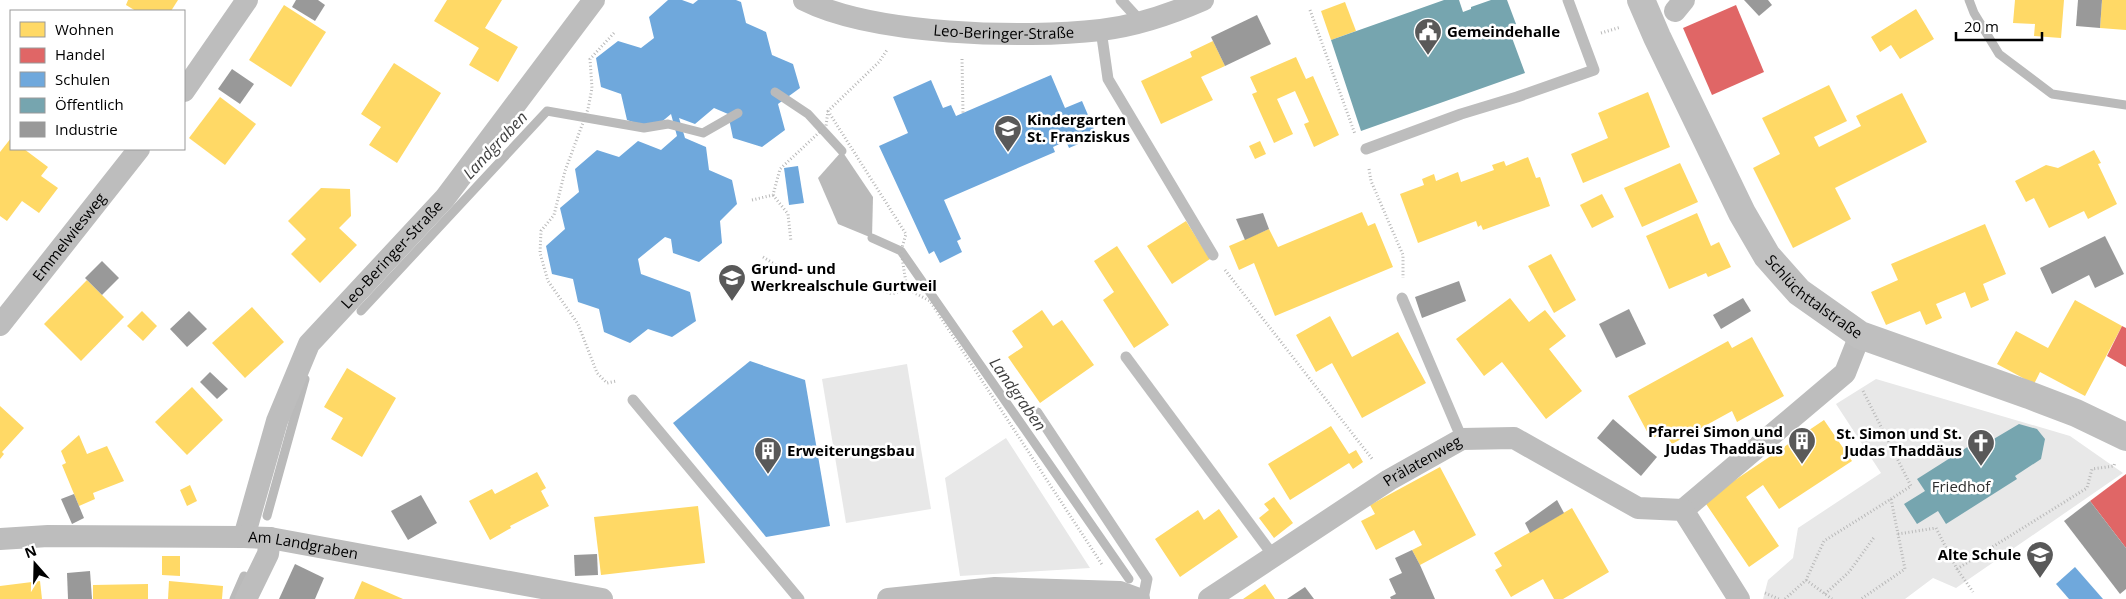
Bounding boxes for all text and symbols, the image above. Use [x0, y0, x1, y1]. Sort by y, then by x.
legend [10, 10, 185, 150]
scale bar [1956, 10, 2042, 42]
text: 20 m [1964, 16, 1999, 36]
public building icon: Gemeindehalle [1413, 17, 1443, 56]
text: Wohnen [55, 19, 114, 39]
street label: Leo-Beringer-Straße [933, 19, 1075, 43]
place label: Gemeindehalle [1447, 21, 1560, 41]
text: Handel [55, 44, 105, 64]
text: Schulen [55, 69, 110, 89]
text: Öffentlich [55, 94, 124, 114]
water label: Landgraben [458, 106, 532, 184]
place label: Kindergarten St. Franziskus [1027, 109, 1130, 146]
school or university icon: Kindergarten St. Franziskus [993, 114, 1023, 153]
text: Industrie [55, 119, 118, 139]
street label: Emmelwiesweg [27, 188, 110, 285]
street label: Leo-Beringer-Straße [336, 196, 447, 312]
street label: Schlüchttalstraße [1761, 250, 1867, 343]
place label: Grund- und Werkrealschule Gurtweil [751, 258, 937, 295]
school or university icon: Grund- und Werkrealschule Gurtweil [717, 263, 747, 302]
water label: Landgraben [985, 353, 1051, 435]
place label: Pfarrei Simon und Judas Thaddäus [1648, 421, 1783, 458]
place label: St. Simon und St. Judas Thaddäus [1836, 423, 1962, 460]
building icon: Pfarrei Simon und Judas Thaddäus [1787, 426, 1817, 465]
church icon: St. Simon und St. Judas Thaddäus [1966, 428, 1996, 467]
street label: Prälatenweg [1379, 430, 1465, 490]
building icon: Erweiterungsbau [753, 436, 783, 475]
place label: Erweiterungsbau [787, 440, 915, 460]
park label: Friedhof [1932, 476, 1991, 496]
street label: Am Landgraben [248, 526, 360, 563]
north arrow [10, 539, 60, 589]
text: N [22, 540, 39, 562]
school or university icon: Alte Schule [2025, 540, 2055, 579]
place label: Alte Schule [1938, 544, 2021, 564]

